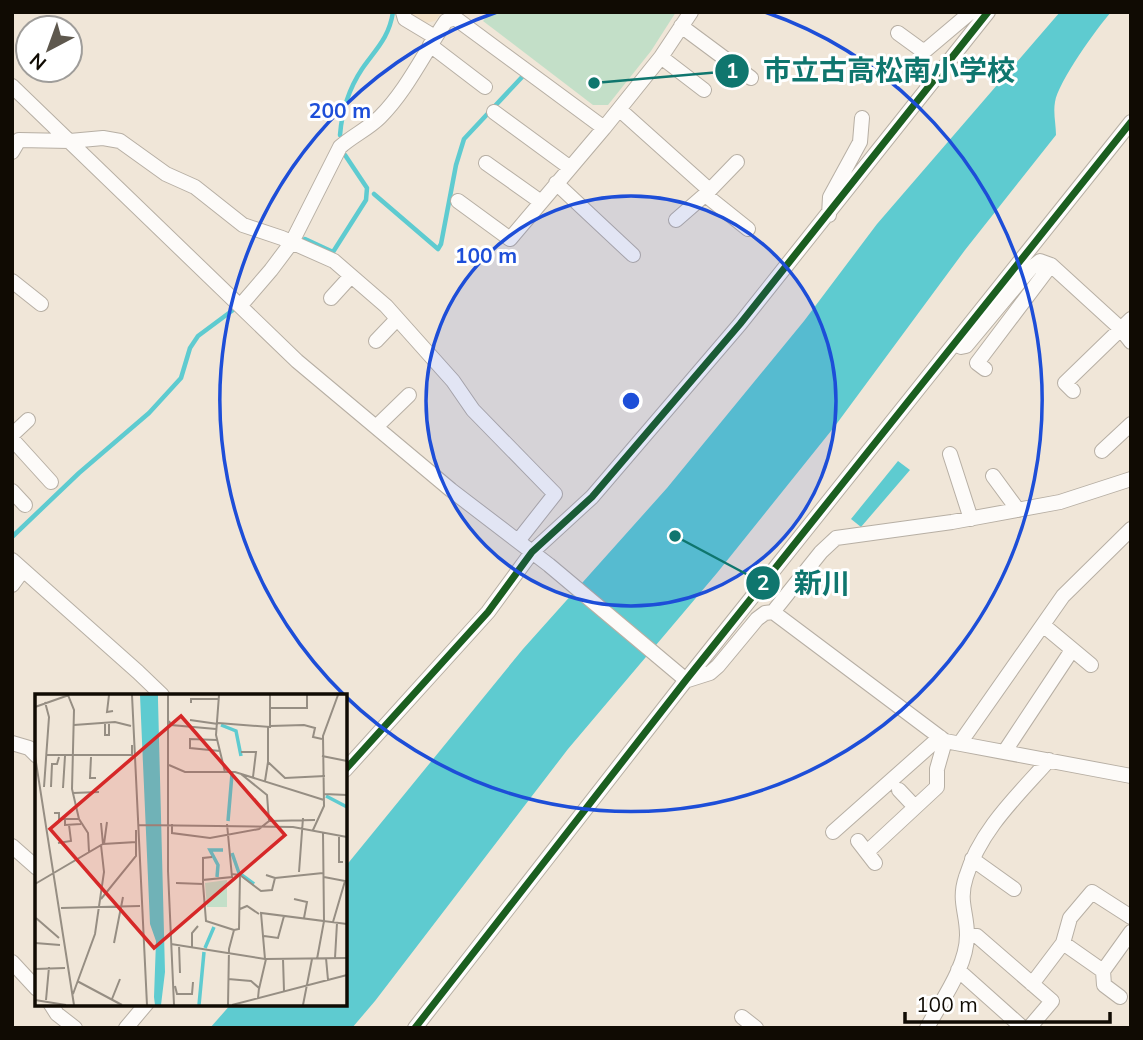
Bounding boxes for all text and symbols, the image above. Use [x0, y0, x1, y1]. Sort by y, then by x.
north arrow [14, 14, 84, 84]
callout: 市立古高松南小学校 [714, 46, 1029, 95]
text: N [25, 48, 51, 76]
text: 市立古高松南小学校 [763, 52, 1015, 87]
text: 1 [726, 57, 738, 83]
text: 200 m [309, 97, 371, 123]
text: 100 m [455, 242, 517, 268]
centre of rings [619, 389, 643, 413]
callout: 新川 [745, 558, 864, 607]
text: 新川 [794, 565, 850, 600]
text: 2 [757, 569, 769, 595]
inset map [35, 694, 346, 1005]
scale bar [905, 981, 1110, 1025]
text: 100 m [916, 991, 978, 1017]

